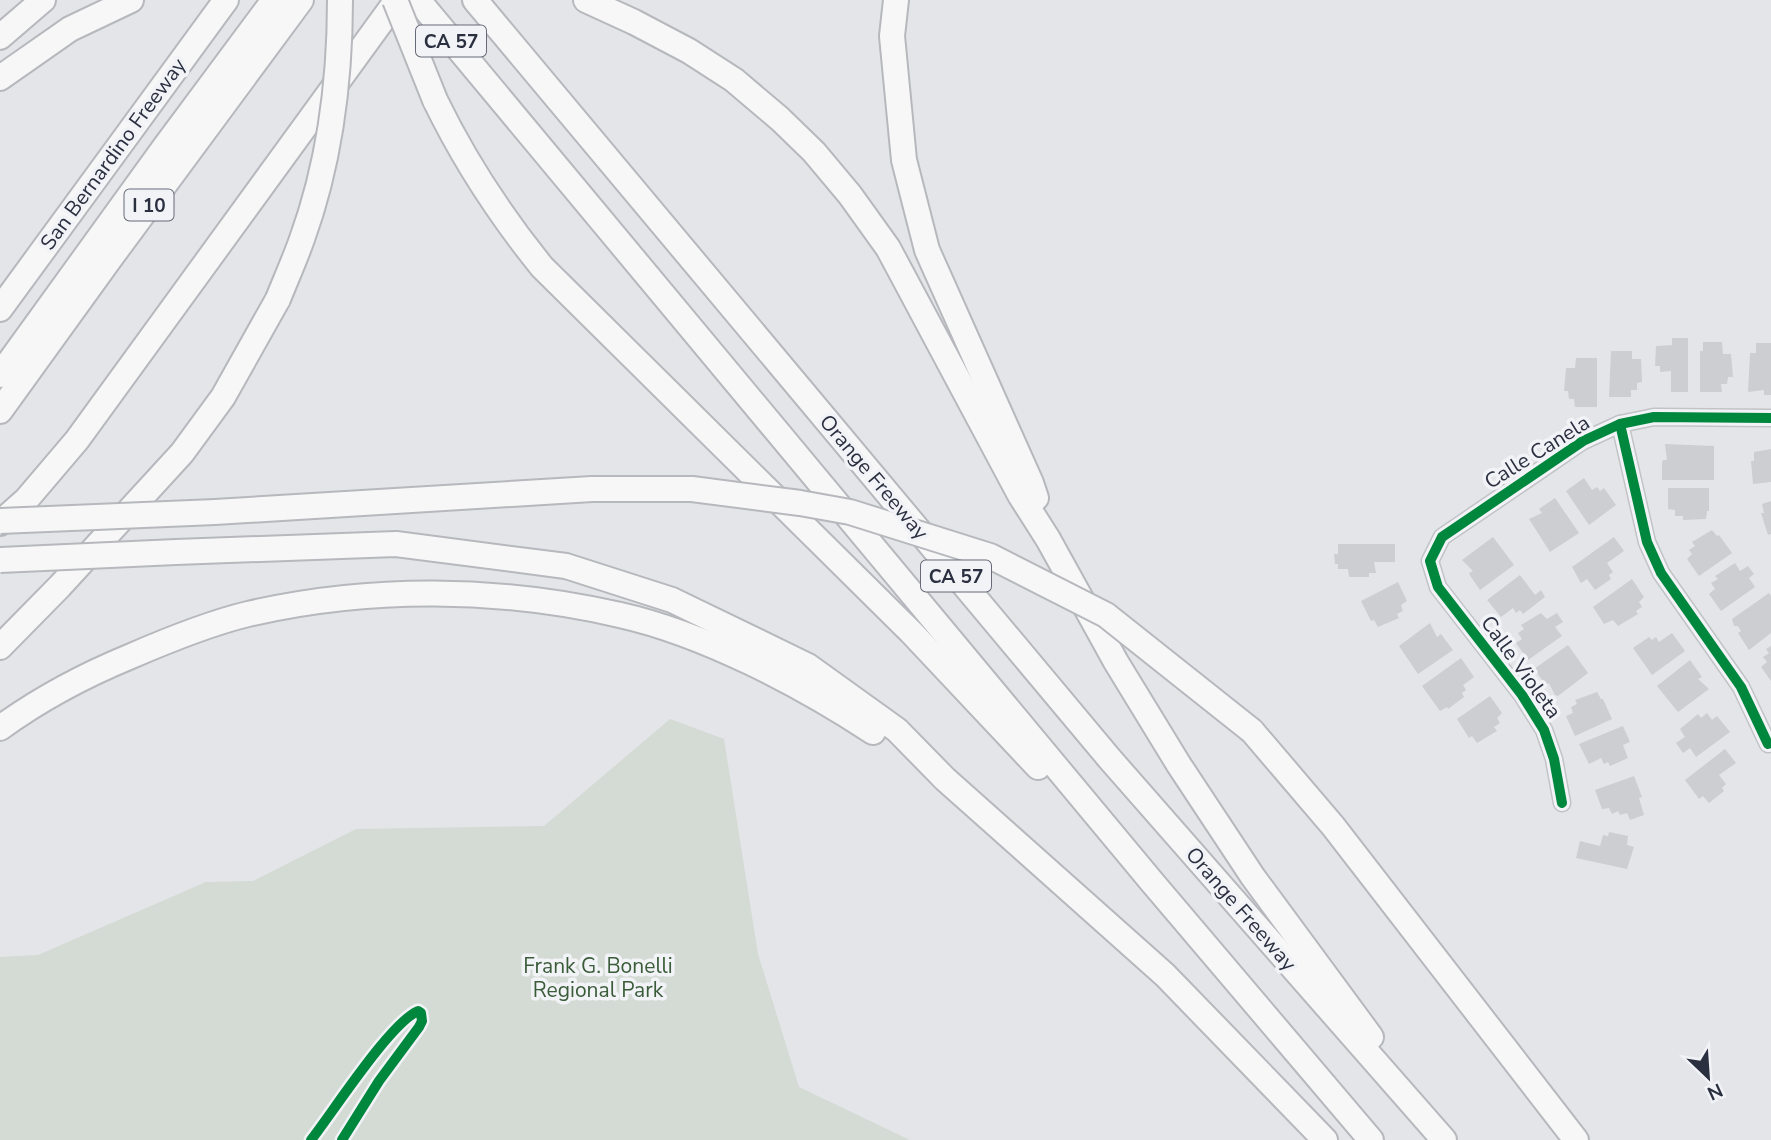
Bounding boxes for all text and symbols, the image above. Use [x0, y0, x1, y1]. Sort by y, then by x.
road number: CA 57 [416, 25, 486, 56]
street label: San Bernardino Freeway [34, 52, 192, 256]
road number: I 10 [124, 190, 174, 220]
street label: Orange Freeway [813, 408, 935, 546]
street label: Calle Canela [1479, 409, 1595, 495]
road number: CA 57 [921, 561, 991, 592]
street label: Calle Violeta [1474, 610, 1568, 724]
street label: Orange Freeway [1179, 841, 1303, 977]
park label: Frank G. Bonelli Regional Park [523, 952, 673, 1004]
north arrow [1673, 1042, 1743, 1112]
text: N [1703, 1077, 1727, 1106]

